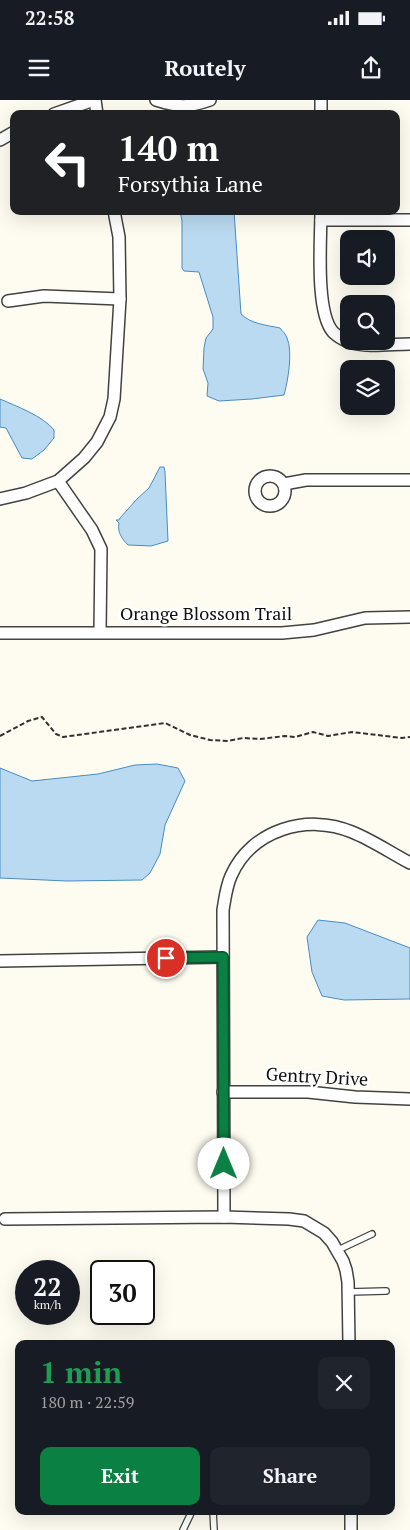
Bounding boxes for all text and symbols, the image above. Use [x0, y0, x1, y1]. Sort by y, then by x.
text: 22:58 [25, 5, 74, 30]
text: Routely [164, 53, 246, 82]
icon: menu [25, 54, 53, 82]
icon: share [357, 54, 385, 82]
text: 140 m [118, 125, 219, 171]
icon: left [35, 130, 100, 195]
text: Forsythia Lane [118, 169, 263, 198]
map controls [340, 230, 395, 415]
button: sound [340, 230, 395, 285]
button: search [340, 295, 395, 350]
button: layers [340, 360, 395, 415]
street label: Orange Blossom Trail [120, 601, 292, 625]
pin [145, 937, 187, 979]
icon: arrive [152, 944, 180, 972]
street label: Gentry Drive [265, 1061, 369, 1091]
position arrow [197, 1137, 249, 1189]
speed limit sign: 30 [90, 1260, 155, 1325]
text: 22 [33, 1270, 62, 1303]
text: km/h [34, 1297, 61, 1312]
text: 1 min [40, 1352, 122, 1392]
button: close [318, 1357, 370, 1409]
text: 180 m · 22:59 [40, 1391, 134, 1413]
button: Exit [40, 1447, 200, 1505]
button: Share [210, 1447, 370, 1505]

